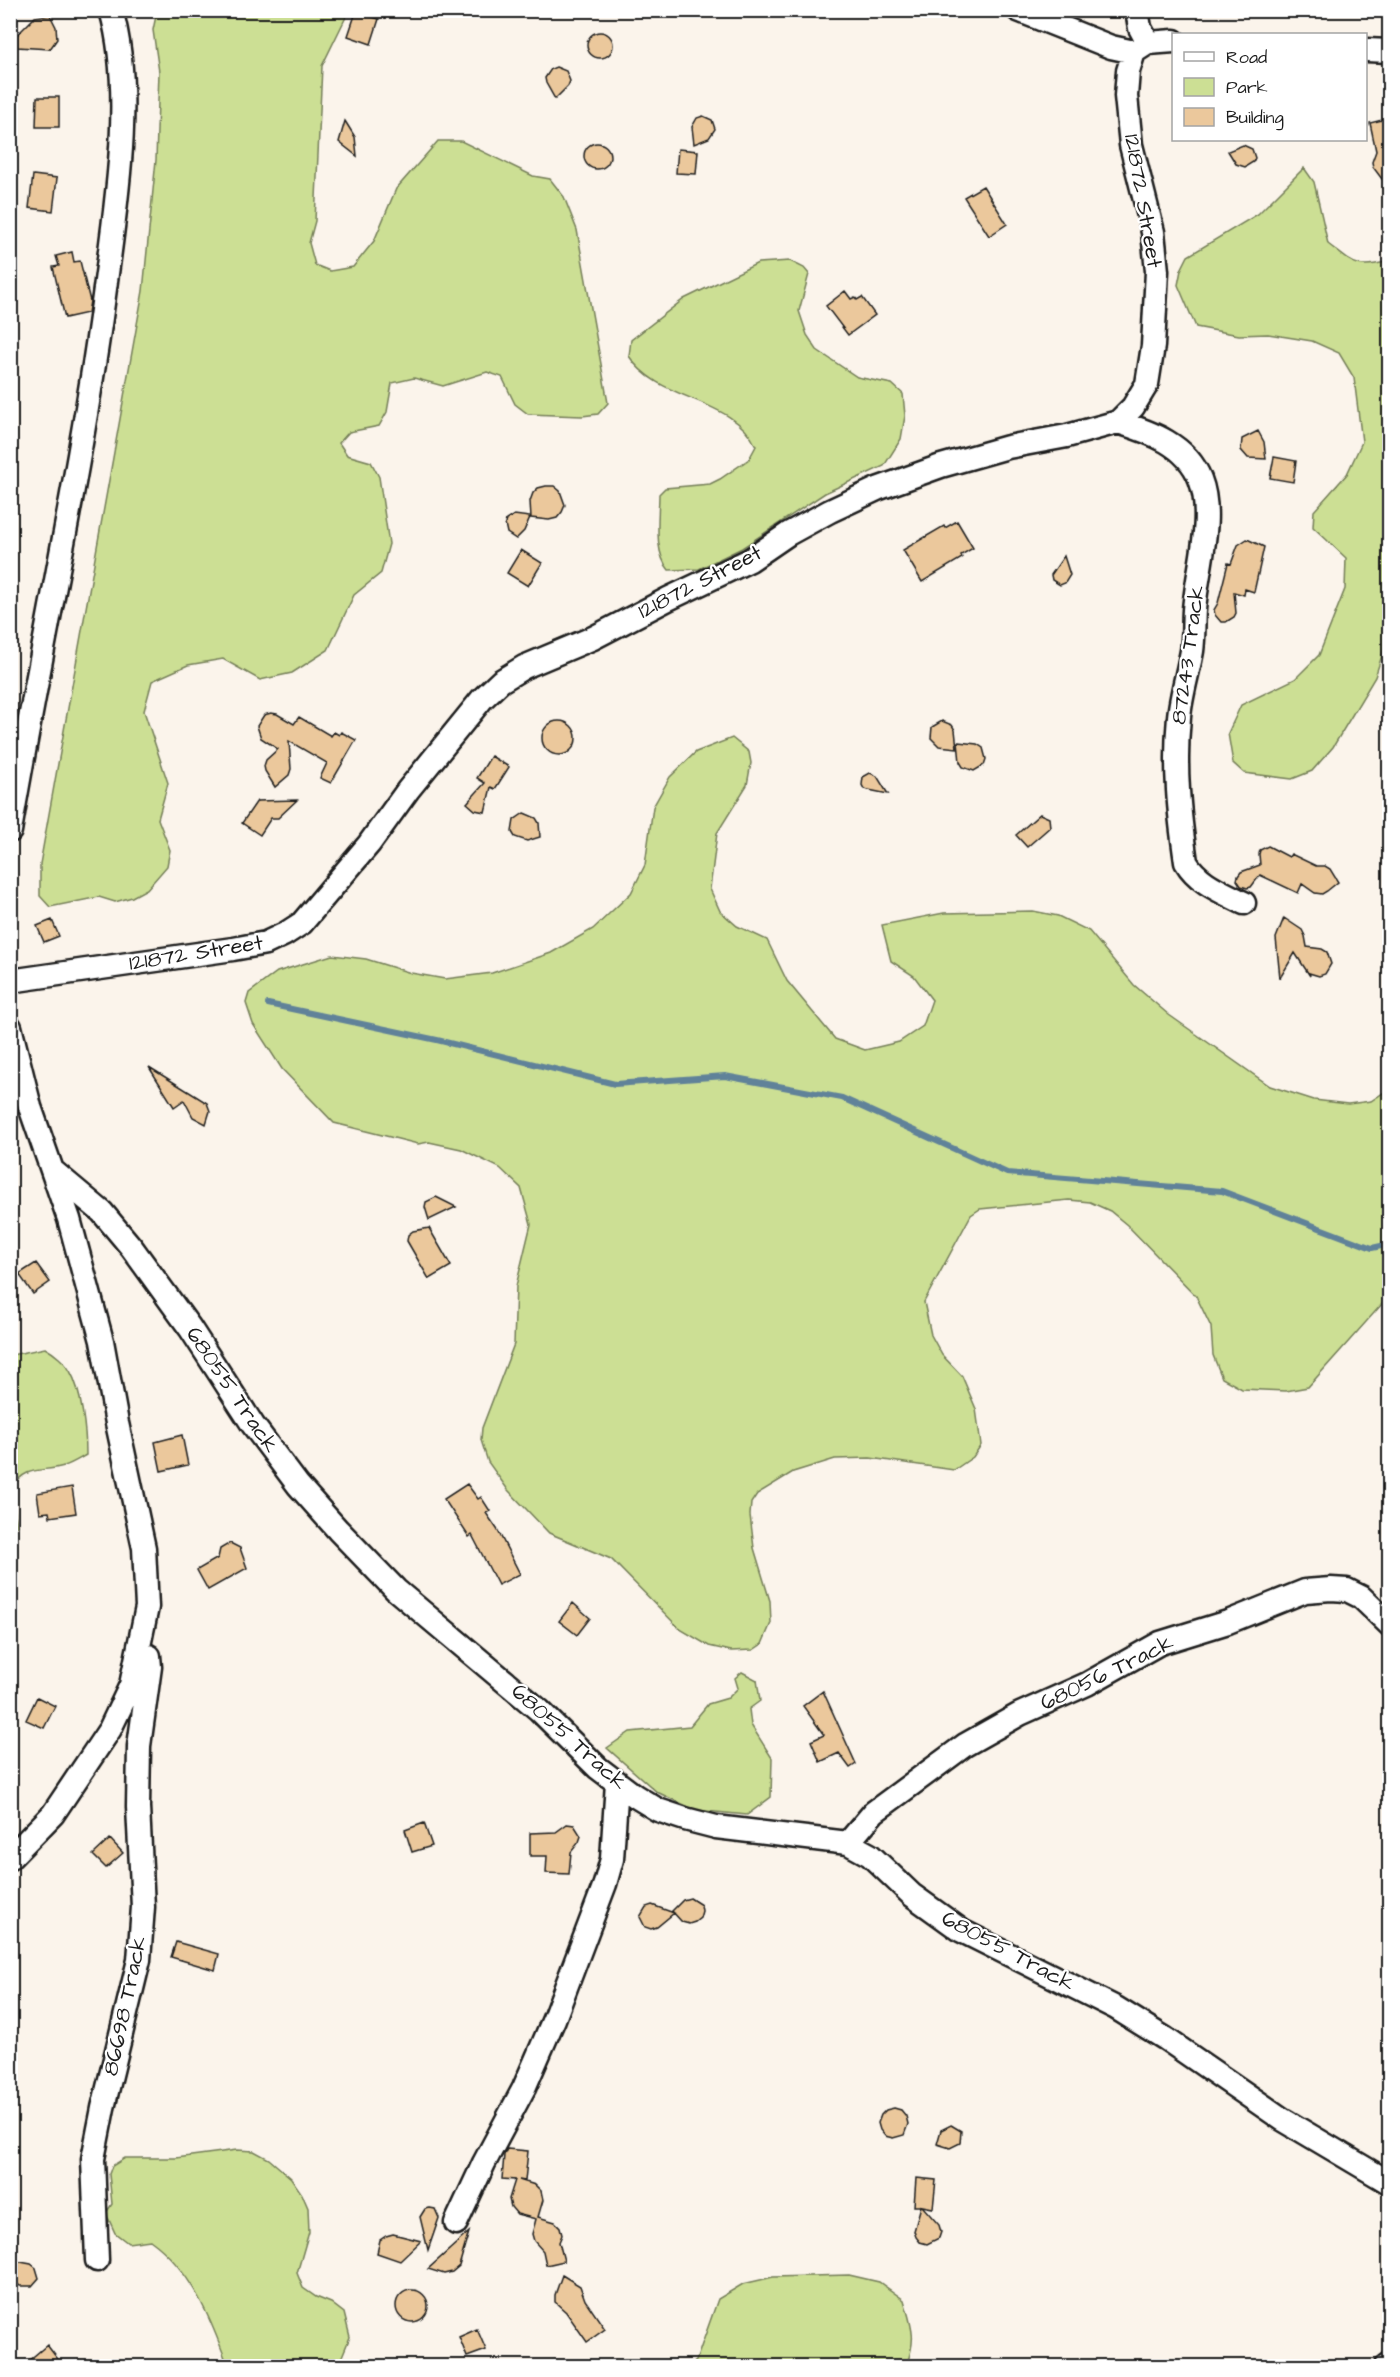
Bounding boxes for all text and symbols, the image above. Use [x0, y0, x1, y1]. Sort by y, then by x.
legend [1172, 33, 1367, 141]
text: Road [1226, 45, 1267, 70]
text: Park [1226, 75, 1268, 100]
text: Building [1226, 105, 1284, 131]
street label: 121872 Street [1116, 132, 1170, 270]
street label: 121872 Street [633, 537, 767, 627]
street label: 87243 Track [1163, 583, 1213, 726]
street label: 121872 Street [127, 927, 265, 979]
street label: 68055 Track [178, 1321, 286, 1460]
street label: 68056 Track [1035, 1627, 1179, 1719]
street label: 68055 Track [504, 1677, 634, 1798]
street label: 68055 Track [936, 1903, 1080, 1999]
street label: 86698 Track [95, 1933, 155, 2079]

